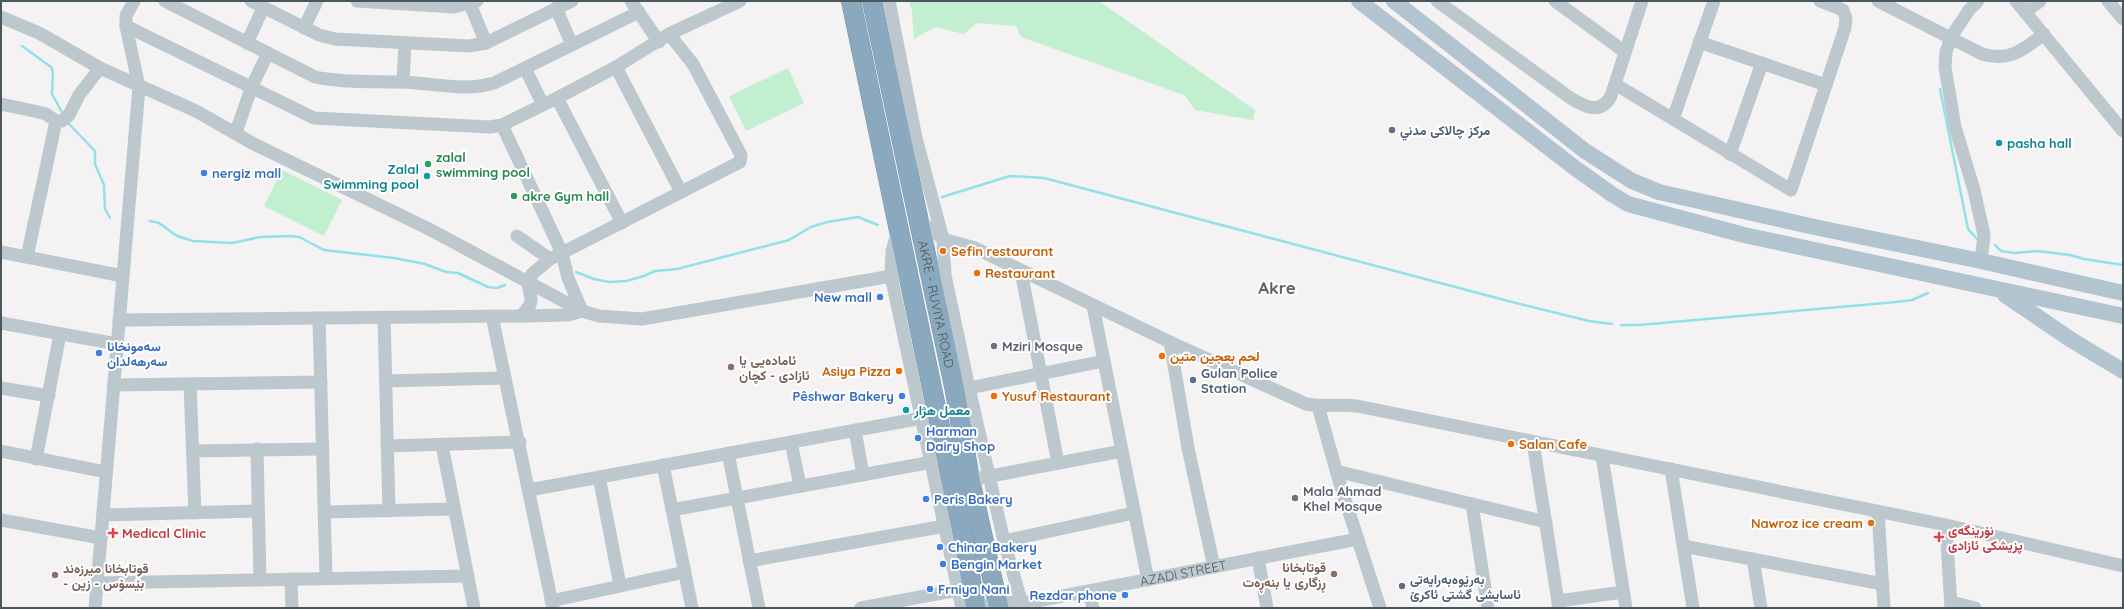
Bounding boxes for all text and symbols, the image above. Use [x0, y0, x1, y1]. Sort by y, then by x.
place label: مركز چالاکى مدني [1400, 122, 1490, 141]
marker: مركز چالاکى مدني [1387, 125, 1397, 135]
place label: pasha hall [2007, 135, 2072, 151]
marker: pasha hall [1994, 138, 2004, 148]
place label: zalal swimming pool [436, 149, 530, 180]
marker: zalal swimming pool [423, 159, 433, 169]
place label: Zalal Swimming pool [324, 161, 419, 192]
place label: nergiz mall [212, 165, 281, 181]
marker: nergiz mall [199, 168, 209, 178]
marker: Zalal Swimming pool [422, 171, 432, 181]
place label: akre Gym hall [522, 188, 609, 204]
marker: akre Gym hall [509, 191, 519, 201]
street label: AKRE - RUVIYA ROAD [915, 239, 958, 370]
place label: Sefin restaurant [951, 243, 1054, 259]
marker: Sefin restaurant [938, 246, 948, 256]
place label: Restaurant [985, 265, 1056, 281]
marker: Restaurant [972, 268, 982, 278]
district label: Akre [1258, 277, 1296, 298]
place label: New mall [814, 289, 872, 305]
marker: New mall [875, 292, 885, 302]
place label: سەمونخانا سەرهەلدان [107, 338, 167, 370]
place label: Mziri Mosque [1002, 338, 1083, 354]
marker: Mziri Mosque [989, 341, 999, 351]
marker: سەمونخانا سەرهەلدان [94, 348, 104, 358]
place label: لحم بعجين متين [1170, 348, 1260, 365]
marker: لحم بعجين متين [1157, 351, 1167, 361]
place label: ئامادەیی یا ئازادی - کچان [739, 352, 810, 385]
marker: ئامادەیی یا ئازادی - کچان [726, 362, 736, 372]
place label: Asiya Pizza [822, 363, 891, 379]
place label: Gulan Police Station [1201, 365, 1278, 396]
marker: Asiya Pizza [894, 366, 904, 376]
marker: Gulan Police Station [1188, 375, 1198, 385]
place label: Pêshwar Bakery [793, 388, 894, 404]
place label: Yusuf Restaurant [1002, 388, 1111, 404]
marker: Pêshwar Bakery [897, 391, 907, 401]
marker: Yusuf Restaurant [989, 391, 999, 401]
place label: معمل هژار [913, 402, 970, 419]
marker: معمل هژار [901, 405, 911, 415]
place label: Harman Dairy Shop [926, 423, 995, 454]
marker: Harman Dairy Shop [913, 433, 923, 443]
place label: Salan Cafe [1519, 436, 1588, 452]
marker: Salan Cafe [1506, 439, 1516, 449]
place label: Mala Ahmad Khel Mosque [1303, 483, 1383, 514]
place label: Peris Bakery [934, 491, 1013, 507]
marker: Mala Ahmad Khel Mosque [1290, 493, 1300, 503]
marker: Peris Bakery [921, 494, 931, 504]
place label: Nawroz ice cream [1751, 515, 1863, 531]
marker: Nawroz ice cream [1866, 518, 1876, 528]
place label: نۆرینگەی پزیشکی ئازادی [1948, 522, 2023, 555]
place label: Medical Clinic [122, 525, 206, 541]
marker: Medical Clinic [107, 527, 119, 539]
marker: نۆرینگەی پزیشکی ئازادی [1933, 531, 1945, 543]
place label: Chinar Bakery [948, 539, 1037, 555]
marker: Chinar Bakery [935, 542, 945, 552]
place label: Bengin Market [951, 556, 1042, 572]
street label: AZADI STREET [1138, 557, 1228, 589]
marker: Bengin Market [938, 559, 948, 569]
place label: قوتابخانا ڕزگاری یا بنەڕەت [1242, 559, 1326, 593]
place label: قوتابخانا میرزەند - بێسۆس - زین [63, 560, 148, 592]
marker: قوتابخانا ڕزگاری یا بنەڕەت [1329, 569, 1339, 579]
marker: قوتابخانا میرزەند - بێسۆس - زین [50, 570, 60, 580]
place label: بەرێوەبەرایەتی ئاسایشی گشتی ئاکرێ [1410, 571, 1521, 603]
place label: Frniya Nani [938, 581, 1010, 597]
marker: بەرێوەبەرایەتی ئاسایشی گشتی ئاکرێ [1397, 581, 1407, 591]
marker: Frniya Nani [925, 584, 935, 594]
place label: Rezdar phone [1029, 587, 1117, 603]
marker: Rezdar phone [1120, 590, 1130, 600]

